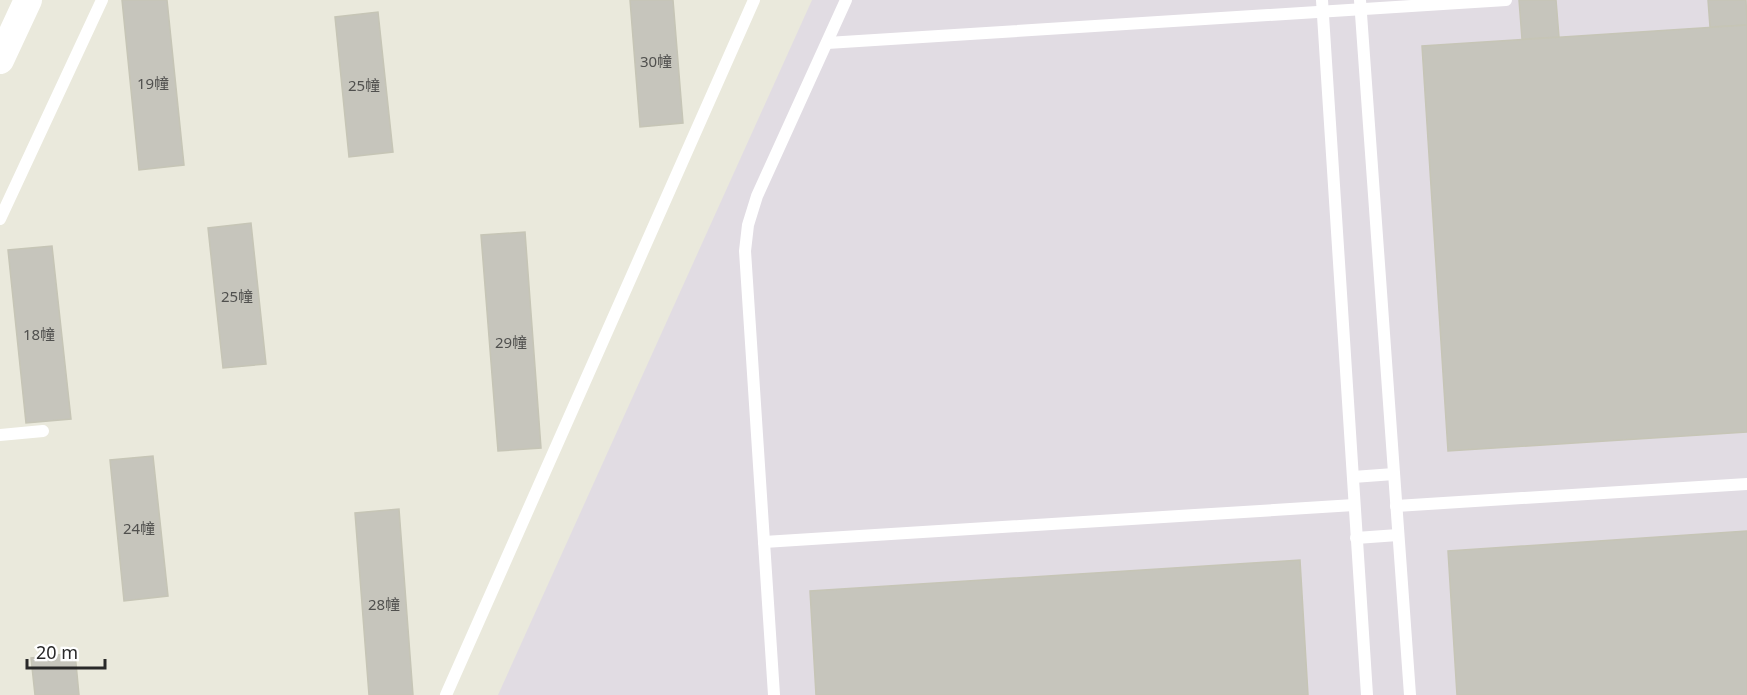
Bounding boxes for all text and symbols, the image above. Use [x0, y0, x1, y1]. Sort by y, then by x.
house number: 30幢 [640, 51, 672, 71]
house number: 19幢 [137, 73, 169, 93]
house number: 25幢 [348, 75, 380, 95]
house number: 25幢 [221, 286, 253, 306]
house number: 18幢 [23, 324, 55, 344]
house number: 29幢 [495, 332, 527, 352]
house number: 24幢 [123, 518, 155, 538]
house number: 28幢 [368, 594, 400, 614]
scale bar [27, 632, 105, 670]
text: 20 m [36, 640, 78, 664]

